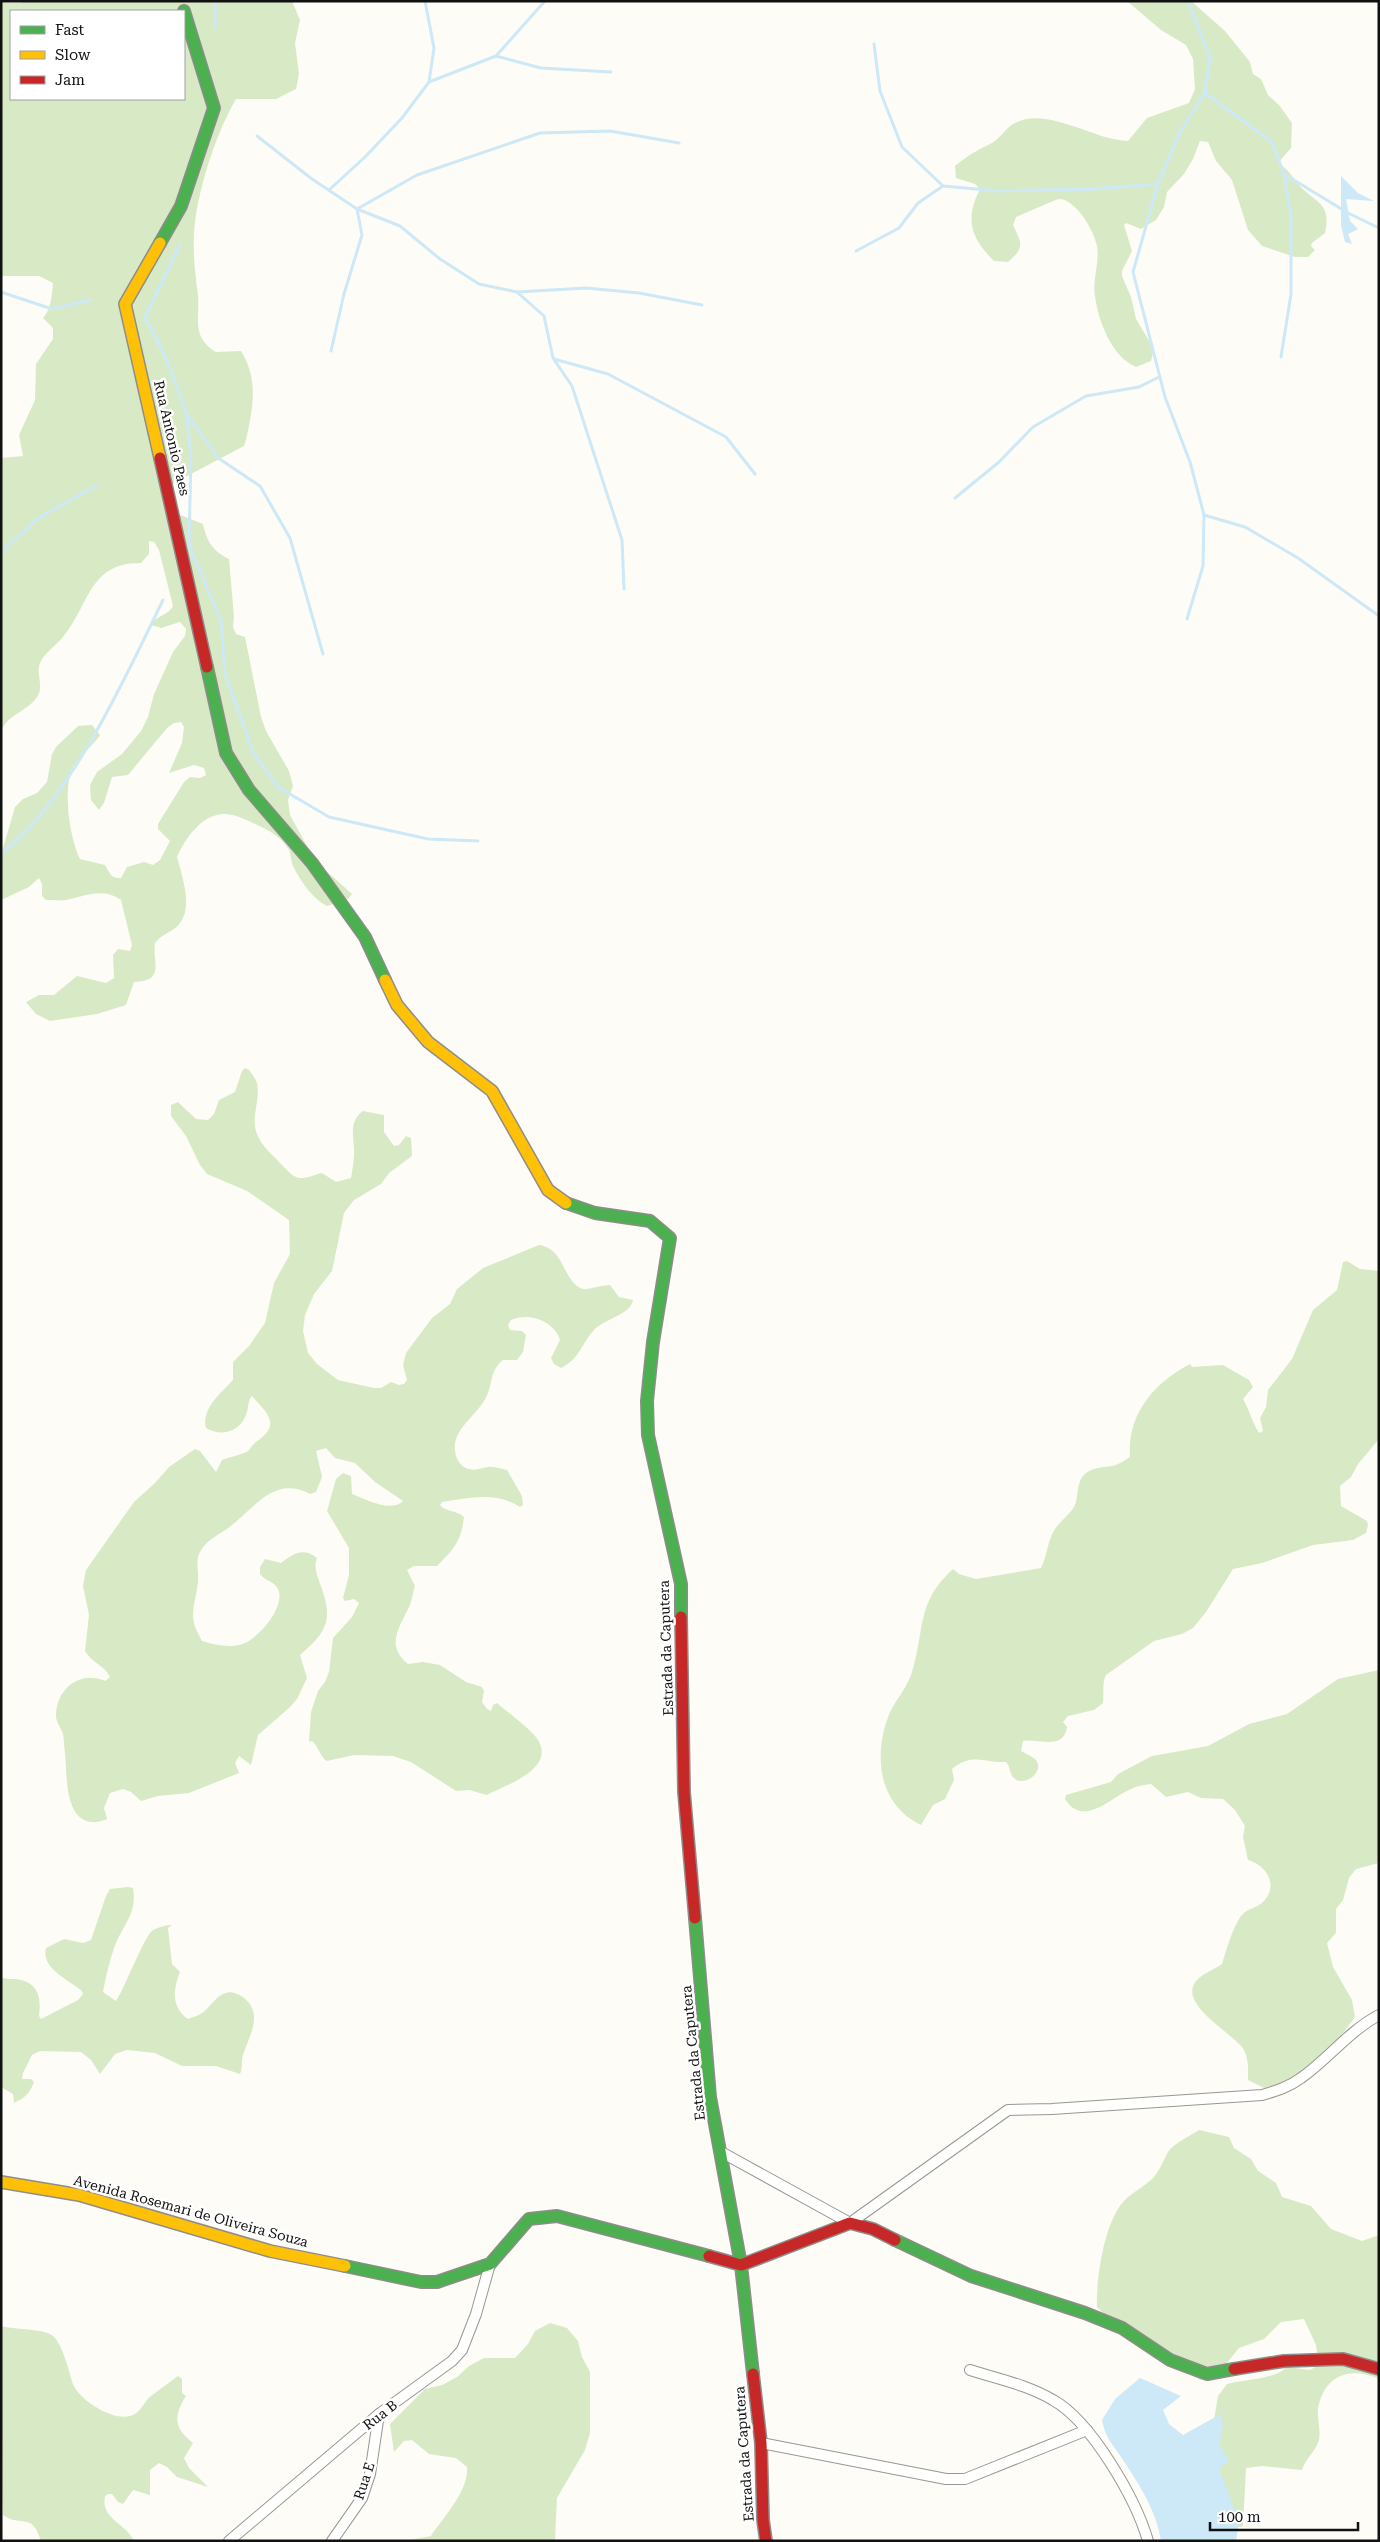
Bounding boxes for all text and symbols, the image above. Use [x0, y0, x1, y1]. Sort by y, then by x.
legend [10, 10, 185, 100]
text: Fast [55, 21, 85, 39]
text: Slow [55, 46, 91, 64]
text: Jam [55, 71, 85, 89]
street label: Rua Antonio Paes [151, 379, 193, 498]
street label: Estrada da Caputera [656, 1579, 676, 1716]
street label: Estrada da Caputera [678, 1984, 708, 2121]
street label: Avenida Rosemari de Oliveira Souza [72, 2172, 310, 2250]
street label: Estrada da Caputera [731, 2385, 757, 2522]
street label: Rua B [360, 2397, 400, 2433]
street label: Rua E [350, 2460, 378, 2502]
scale bar [1210, 2500, 1358, 2532]
text: 100 m [1218, 2508, 1261, 2526]

